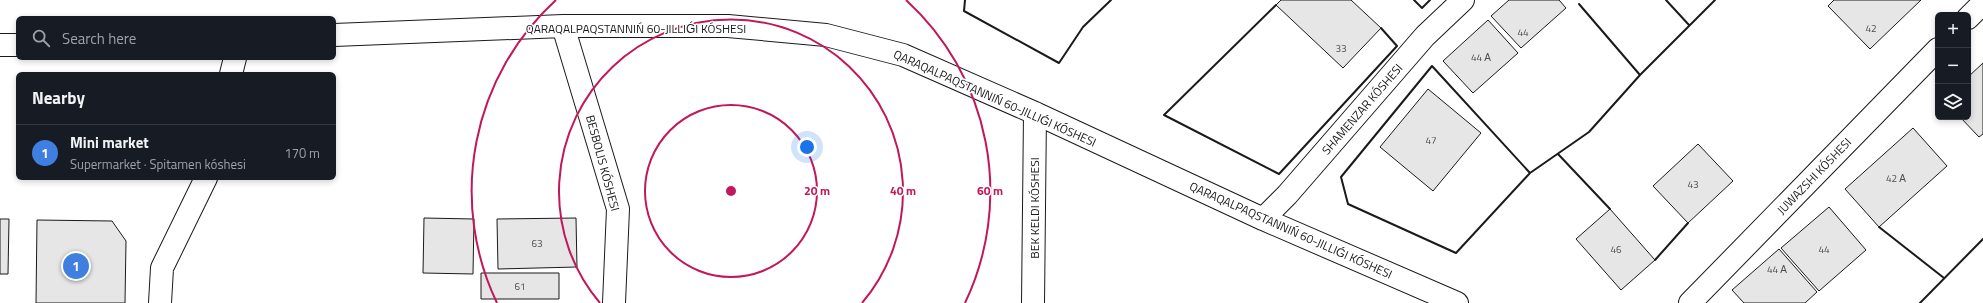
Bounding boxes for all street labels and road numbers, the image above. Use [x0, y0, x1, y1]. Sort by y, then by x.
street label: QARAQALPAQSTANNIŃ 60-JILLIǴI KÓSHESI [526, 19, 746, 38]
street label: QARAQALPAQSTANNIŃ 60-JILLIǴI KÓSHESI [891, 45, 1099, 151]
street label: SHAMENZAR KÓSHESI [1317, 59, 1407, 159]
street label: BESBOLIS KÓSHESI [581, 113, 625, 213]
street label: JUWAZSHI KÓSHESI [1772, 133, 1856, 219]
street label: BEK KELDI KÓSHESI [1025, 157, 1044, 259]
street label: QARAQALPAQSTANNIŃ 60-JILLIǴI KÓSHESI [1187, 177, 1395, 283]

